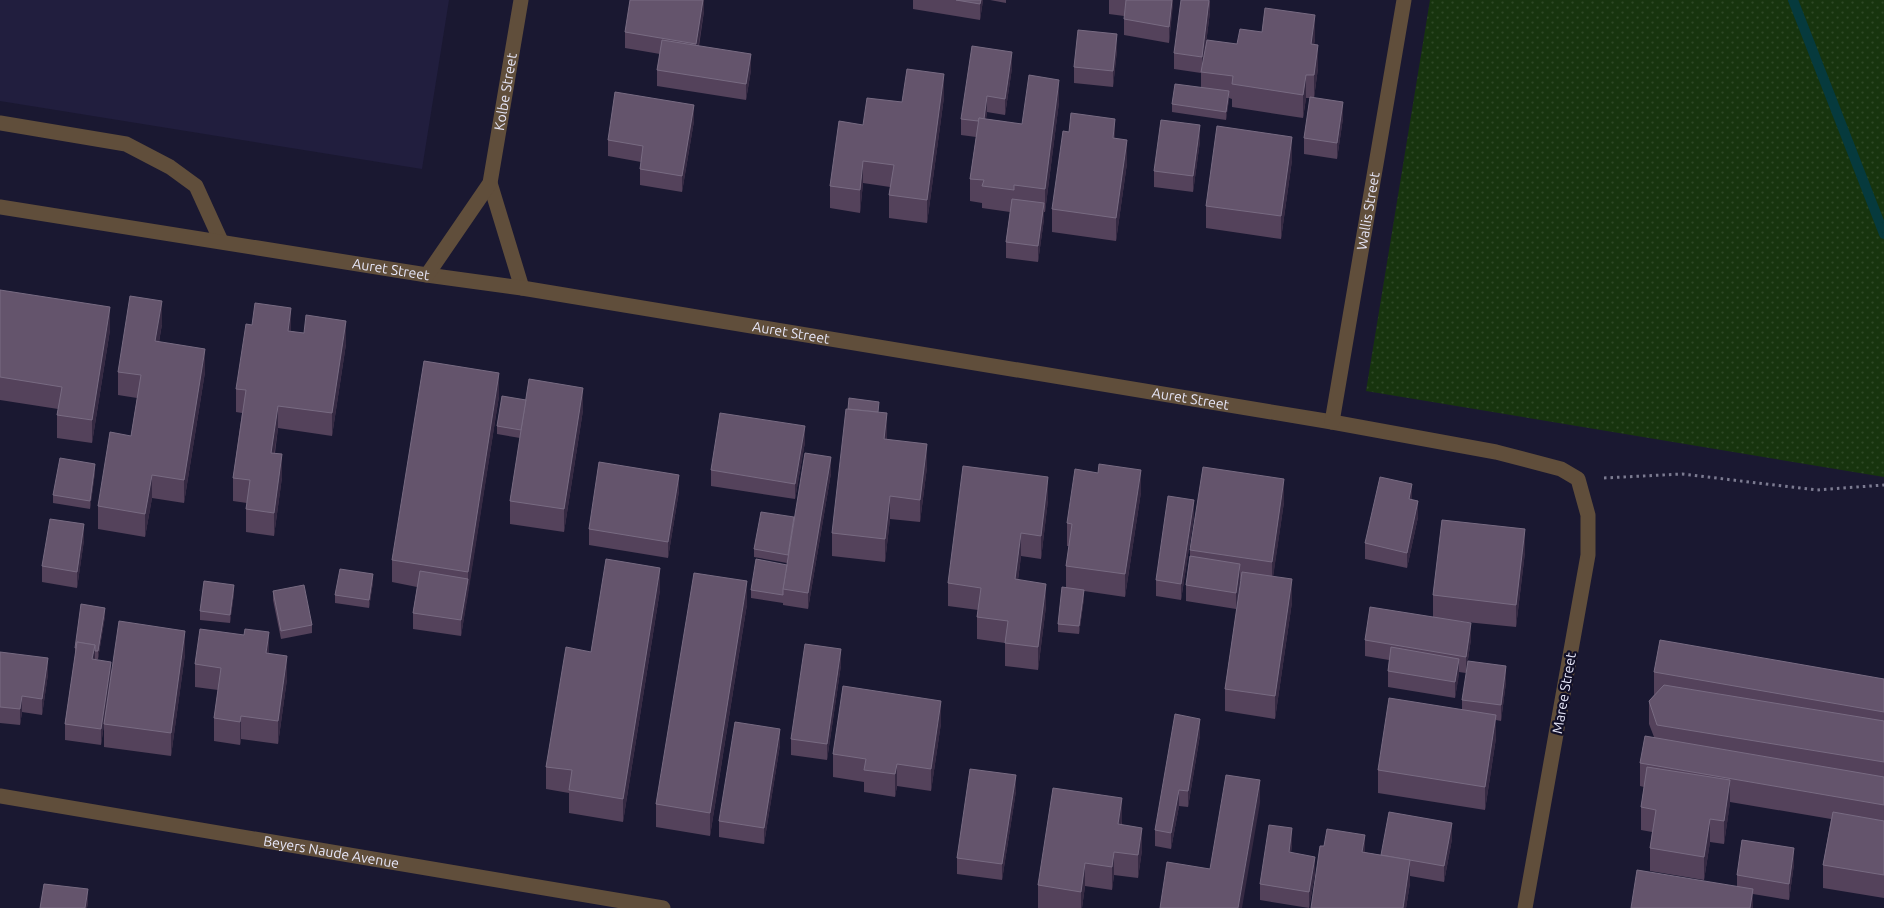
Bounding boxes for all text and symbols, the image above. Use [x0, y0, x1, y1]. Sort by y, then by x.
street label: Kolbe Street [491, 51, 520, 132]
street label: Wallis Street [1353, 170, 1383, 251]
street label: Auret Street [351, 255, 431, 283]
street label: Auret Street [751, 318, 831, 347]
street label: Auret Street [1151, 384, 1231, 413]
street label: Maree Street [1549, 651, 1579, 735]
street label: Beyers Naude Avenue [262, 833, 400, 871]

